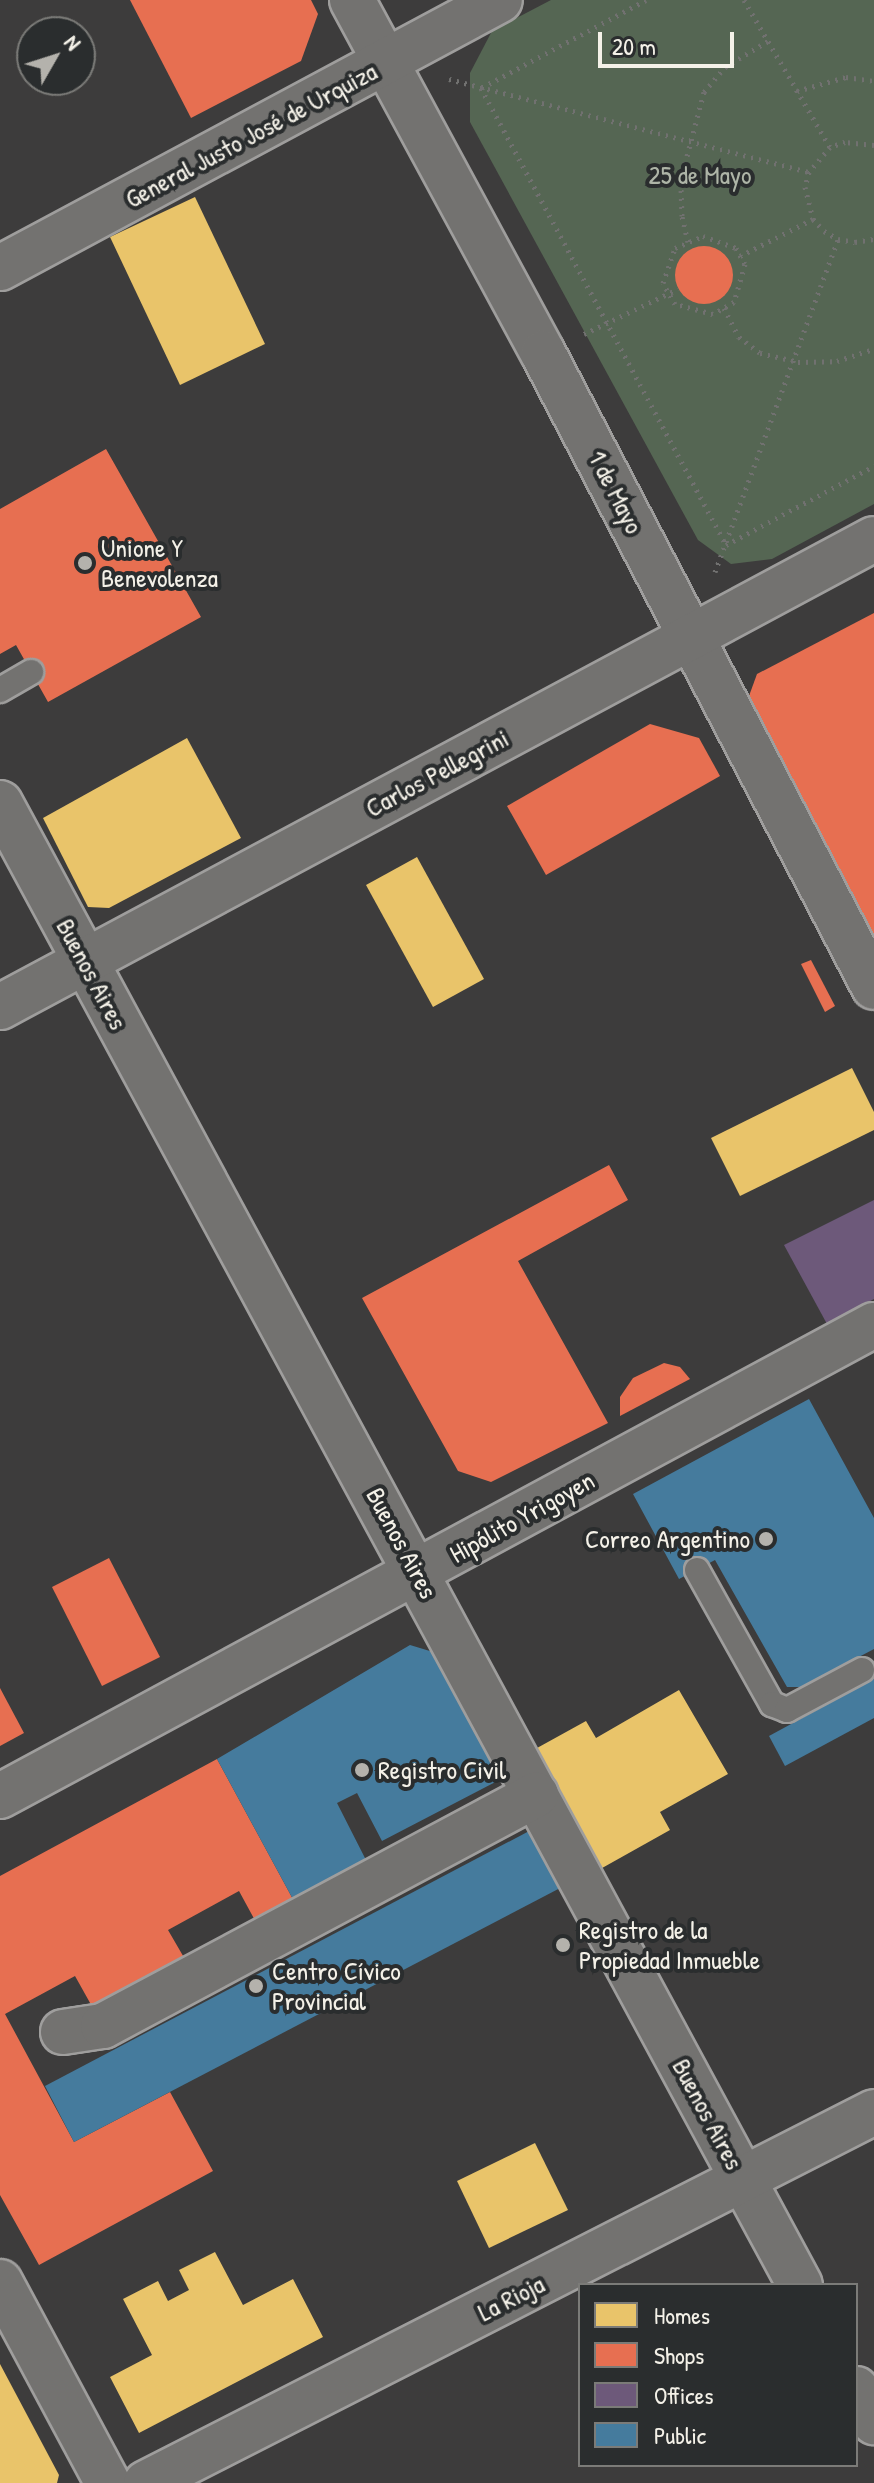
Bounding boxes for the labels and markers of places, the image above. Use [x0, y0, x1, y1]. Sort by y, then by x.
place label: Unione Y Benevolenza [101, 532, 218, 594]
marker: Unione Y Benevolenza [76, 554, 94, 572]
place label: Correo Argentino [585, 1523, 750, 1555]
marker: Correo Argentino [757, 1530, 775, 1548]
place label: Registro Civil [378, 1754, 506, 1786]
marker: Registro Civil [353, 1761, 371, 1779]
place label: Registro de la Propiedad Inmueble [579, 1914, 760, 1976]
marker: Registro de la Propiedad Inmueble [554, 1936, 572, 1954]
place label: Centro Cívico Provincial [272, 1955, 401, 2016]
marker: Centro Cívico Provincial [247, 1977, 265, 1995]

